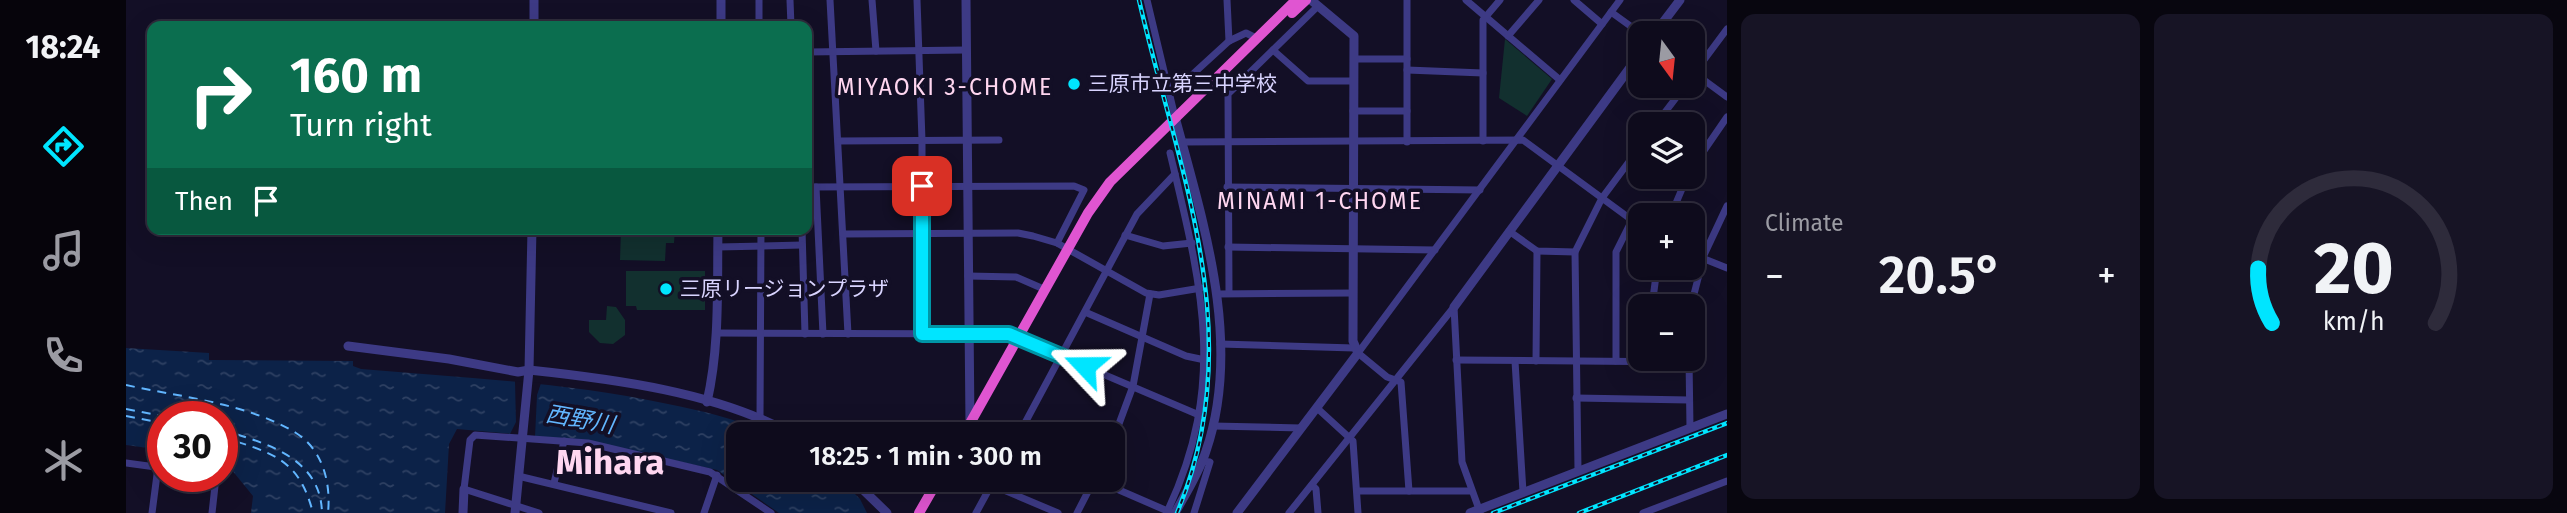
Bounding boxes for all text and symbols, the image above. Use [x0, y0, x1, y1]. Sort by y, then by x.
north arrow [1628, 21, 1704, 98]
map controls [1628, 21, 1705, 371]
text: 18:24 [26, 28, 100, 66]
text: 160 m [290, 46, 422, 105]
icon: right [175, 49, 266, 140]
place label: 三原市立第三中学校 [1088, 71, 1277, 97]
district label: MIYAOKI 3-CHOME [837, 73, 1053, 101]
marker: 三原市立第三中学校 [1066, 76, 1082, 92]
text: Turn right [290, 106, 432, 144]
button: layers [1628, 112, 1705, 189]
icon: directions [39, 122, 88, 171]
pin [892, 156, 952, 216]
icon: arrive [903, 167, 941, 205]
icon: arrive [247, 182, 285, 220]
text: Then [175, 186, 233, 217]
district label: MINAMI 1-CHOME [1217, 187, 1423, 215]
button: + [1628, 203, 1705, 280]
text: Climate [1765, 209, 1844, 237]
text: 20 [2313, 225, 2394, 312]
icon: music [39, 226, 88, 275]
text: 20.5° [1879, 244, 2002, 307]
text: − [1765, 253, 1784, 299]
text: + [2097, 253, 2116, 299]
place label: 三原リージョンプラザ [680, 276, 889, 302]
marker: 三原リージョンプラザ [658, 281, 674, 297]
button: − [1628, 294, 1705, 371]
text: km/h [2323, 306, 2384, 336]
position arrow [1048, 329, 1122, 403]
icon: phone [39, 331, 88, 380]
water label: 西野川 [544, 399, 619, 439]
speed limit sign: 30 [147, 401, 238, 492]
icon: climate [39, 436, 88, 485]
district label: Mihara [556, 441, 664, 483]
text: 18:25 · 1 min · 300 m [809, 441, 1042, 472]

